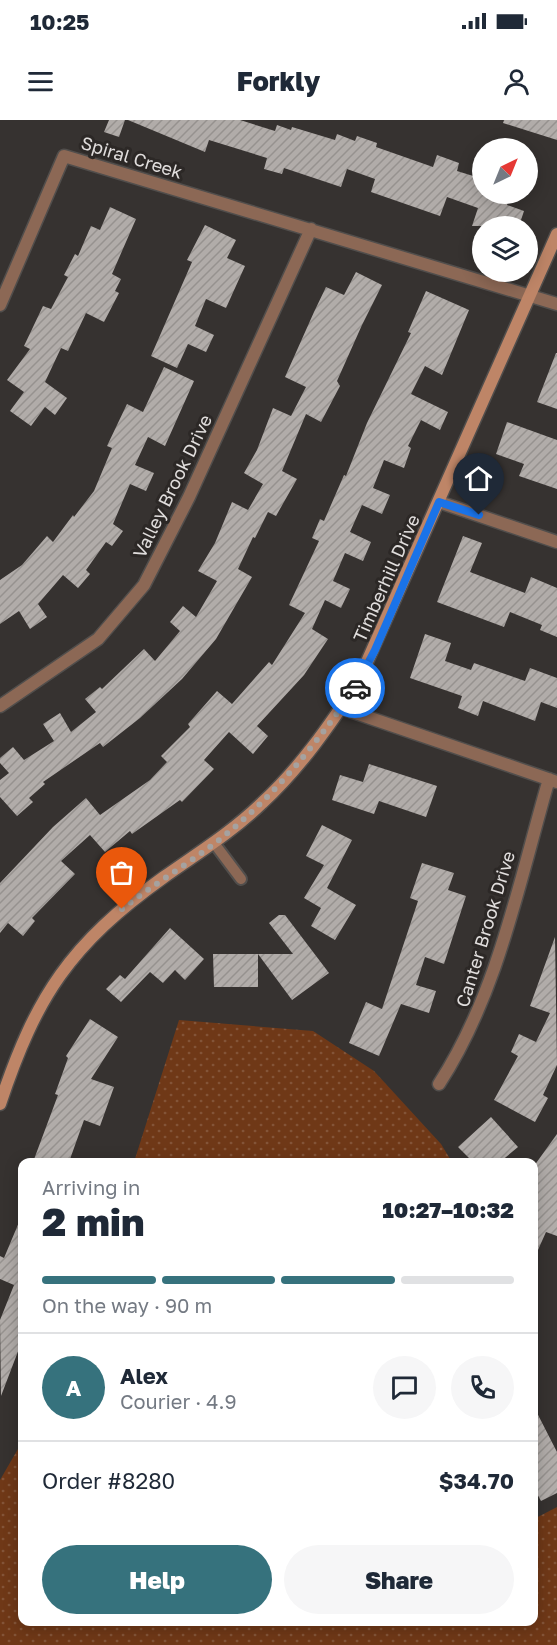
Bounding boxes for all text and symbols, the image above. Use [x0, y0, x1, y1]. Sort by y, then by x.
text: 10:25 [30, 8, 90, 35]
icon: menu [24, 65, 57, 98]
text: Forkly [237, 65, 320, 97]
icon: person [500, 65, 533, 98]
street label: Spiral Creek [79, 131, 185, 183]
north arrow [472, 138, 538, 204]
map controls [472, 138, 538, 282]
button: layers [472, 216, 538, 282]
street label: Valley Brook Drive [128, 411, 216, 561]
pin [453, 453, 504, 515]
icon: home [462, 462, 495, 495]
street label: Timberhill Drive [348, 511, 424, 645]
courier [325, 658, 385, 718]
icon: car [339, 672, 372, 705]
pin [96, 847, 147, 909]
street label: Canter Brook Drive [451, 848, 519, 1010]
icon: bag [105, 856, 138, 889]
text: Arriving in [42, 1175, 140, 1199]
text: 10:27–10:32 [382, 1196, 514, 1223]
text: 2 min [42, 1198, 145, 1245]
text: On the way · 90 m [42, 1293, 212, 1317]
button: chat [373, 1356, 436, 1419]
button: phone [451, 1356, 514, 1419]
text: Alex [120, 1362, 168, 1389]
text: A [66, 1374, 81, 1401]
text: Courier · 4.9 [120, 1389, 237, 1413]
text: Order #8280 [42, 1467, 175, 1494]
text: $34.70 [439, 1467, 514, 1494]
button: Help [42, 1545, 272, 1614]
button: Share [284, 1545, 514, 1614]

